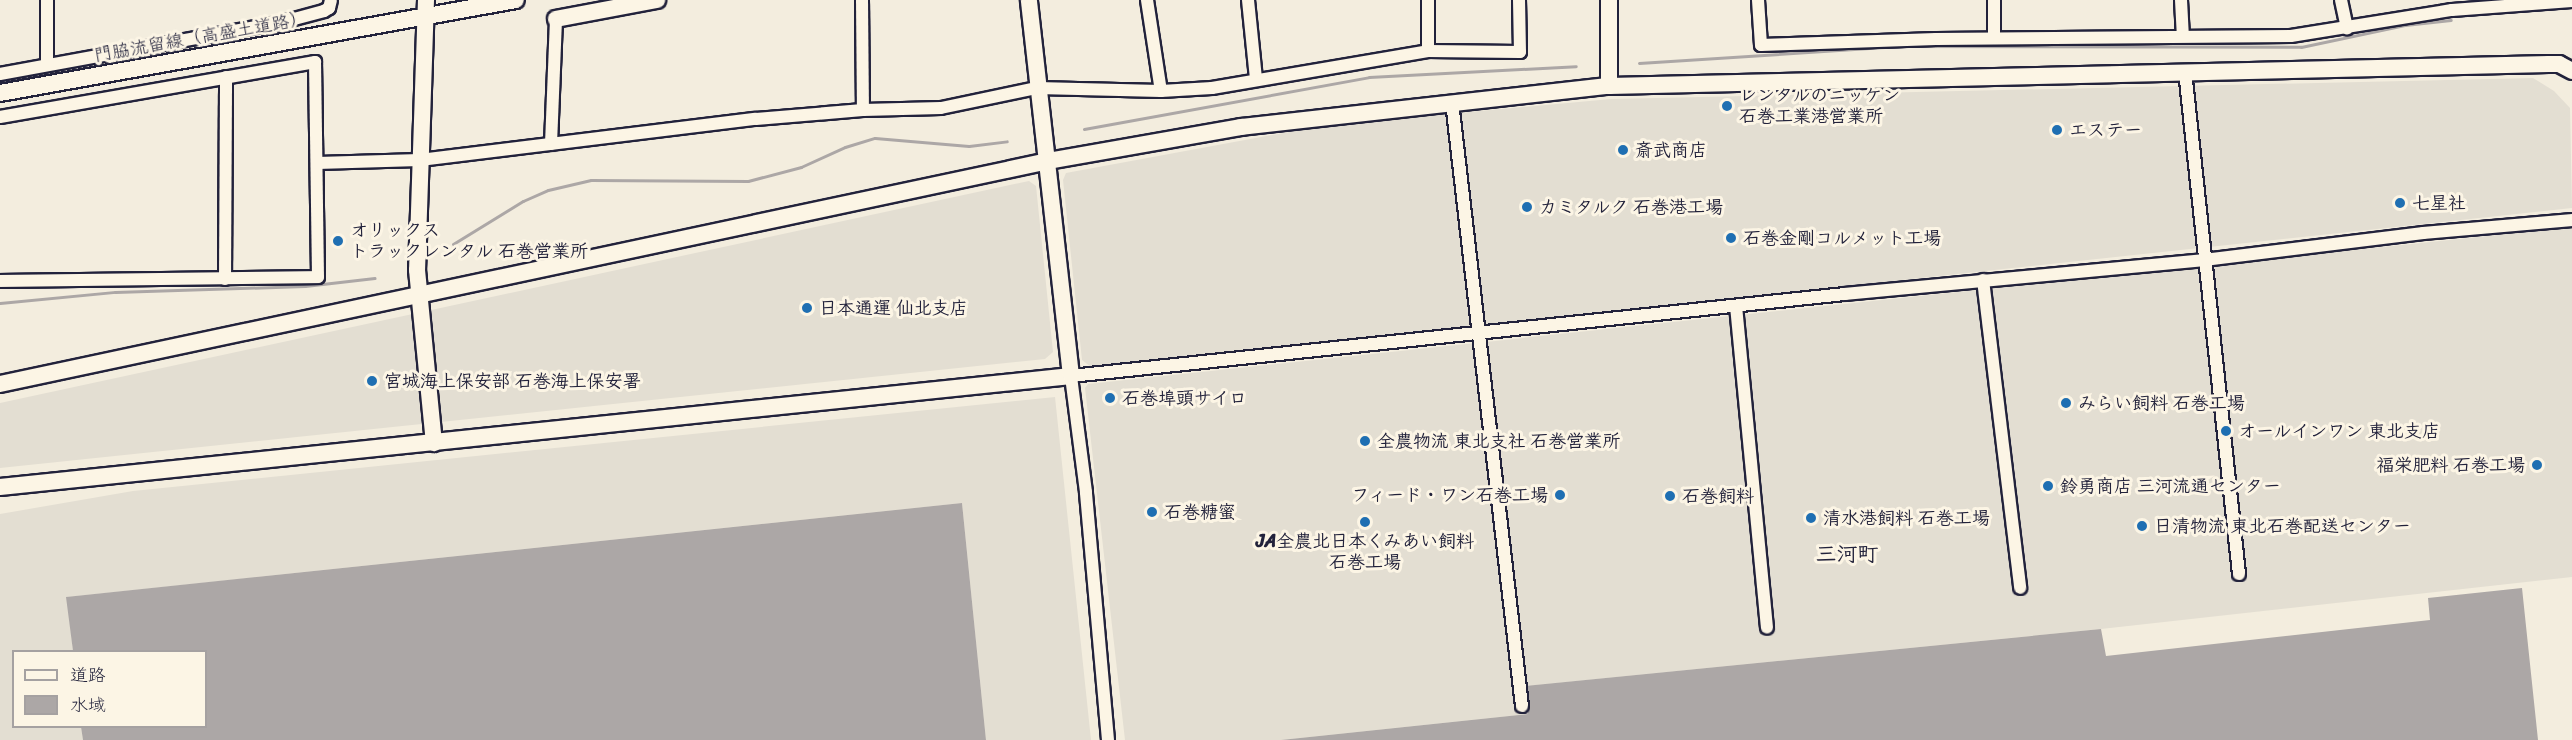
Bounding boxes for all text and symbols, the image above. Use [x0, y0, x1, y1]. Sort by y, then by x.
street label: 門脇流留線（高盛土道路） [93, 8, 309, 66]
place label: レンタルのニッケン 石巻工業港営業所 [1739, 85, 1901, 128]
marker: レンタルのニッケン 石巻工業港営業所 [1720, 99, 1734, 113]
place label: エステー [2069, 119, 2141, 141]
marker: エステー [2050, 123, 2064, 137]
place label: 斎武商店 [1635, 139, 1707, 161]
marker: 斎武商店 [1616, 143, 1630, 157]
place label: 七星社 [2412, 192, 2466, 214]
place label: カミタルク 石巻港工場 [1539, 196, 1724, 218]
marker: 七星社 [2393, 196, 2407, 210]
marker: カミタルク 石巻港工場 [1520, 200, 1534, 214]
place label: オリックス トラックレンタル 石巻営業所 [350, 220, 589, 262]
place label: 石巻金剛コルメット工場 [1743, 227, 1941, 249]
marker: 石巻金剛コルメット工場 [1724, 231, 1738, 245]
marker: オリックス トラックレンタル 石巻営業所 [331, 234, 345, 248]
place label: 日本通運 仙北支店 [819, 297, 968, 319]
marker: 日本通運 仙北支店 [800, 301, 814, 315]
place label: 宮城海上保安部 石巻海上保安署 [384, 370, 641, 392]
marker: 宮城海上保安部 石巻海上保安署 [365, 374, 379, 388]
place label: 石巻埠頭サイロ [1122, 387, 1248, 409]
marker: 石巻埠頭サイロ [1103, 391, 1117, 405]
place label: みらい飼料 石巻工場 [2078, 392, 2245, 414]
marker: みらい飼料 石巻工場 [2059, 396, 2073, 410]
place label: オールインワン 東北支店 [2238, 420, 2441, 442]
marker: オールインワン 東北支店 [2219, 424, 2233, 438]
place label: 全農物流 東北支社 石巻営業所 [1377, 430, 1620, 452]
marker: 全農物流 東北支社 石巻営業所 [1358, 434, 1372, 448]
place label: 福栄肥料 石巻工場 [2376, 454, 2525, 476]
marker: 福栄肥料 石巻工場 [2530, 458, 2544, 472]
place label: 鈴勇商店 三河流通センター [2060, 475, 2281, 497]
marker: 鈴勇商店 三河流通センター [2041, 479, 2055, 493]
place label: フィード・ワン石巻工場 [1350, 484, 1548, 506]
place label: 石巻飼料 [1682, 485, 1754, 507]
marker: フィード・ワン石巻工場 [1553, 488, 1567, 502]
marker: 石巻飼料 [1663, 489, 1677, 503]
place label: 石巻糖蜜 [1164, 501, 1236, 523]
marker: 石巻糖蜜 [1145, 505, 1159, 519]
place label: 清水港飼料 石巻工場 [1823, 507, 1990, 529]
marker: 清水港飼料 石巻工場 [1804, 511, 1818, 525]
marker: JA全農北日本くみあい飼料 石巻工場 [1358, 515, 1372, 529]
place label: 日清物流 東北石巻配送センター [2154, 515, 2411, 537]
marker: 日清物流 東北石巻配送センター [2135, 519, 2149, 533]
place label: JA全農北日本くみあい飼料 石巻工場 [1256, 531, 1474, 574]
district label: 三河町 [1816, 541, 1878, 567]
legend [12, 650, 207, 728]
text: 道路 [70, 659, 106, 691]
text: 水域 [70, 689, 106, 721]

